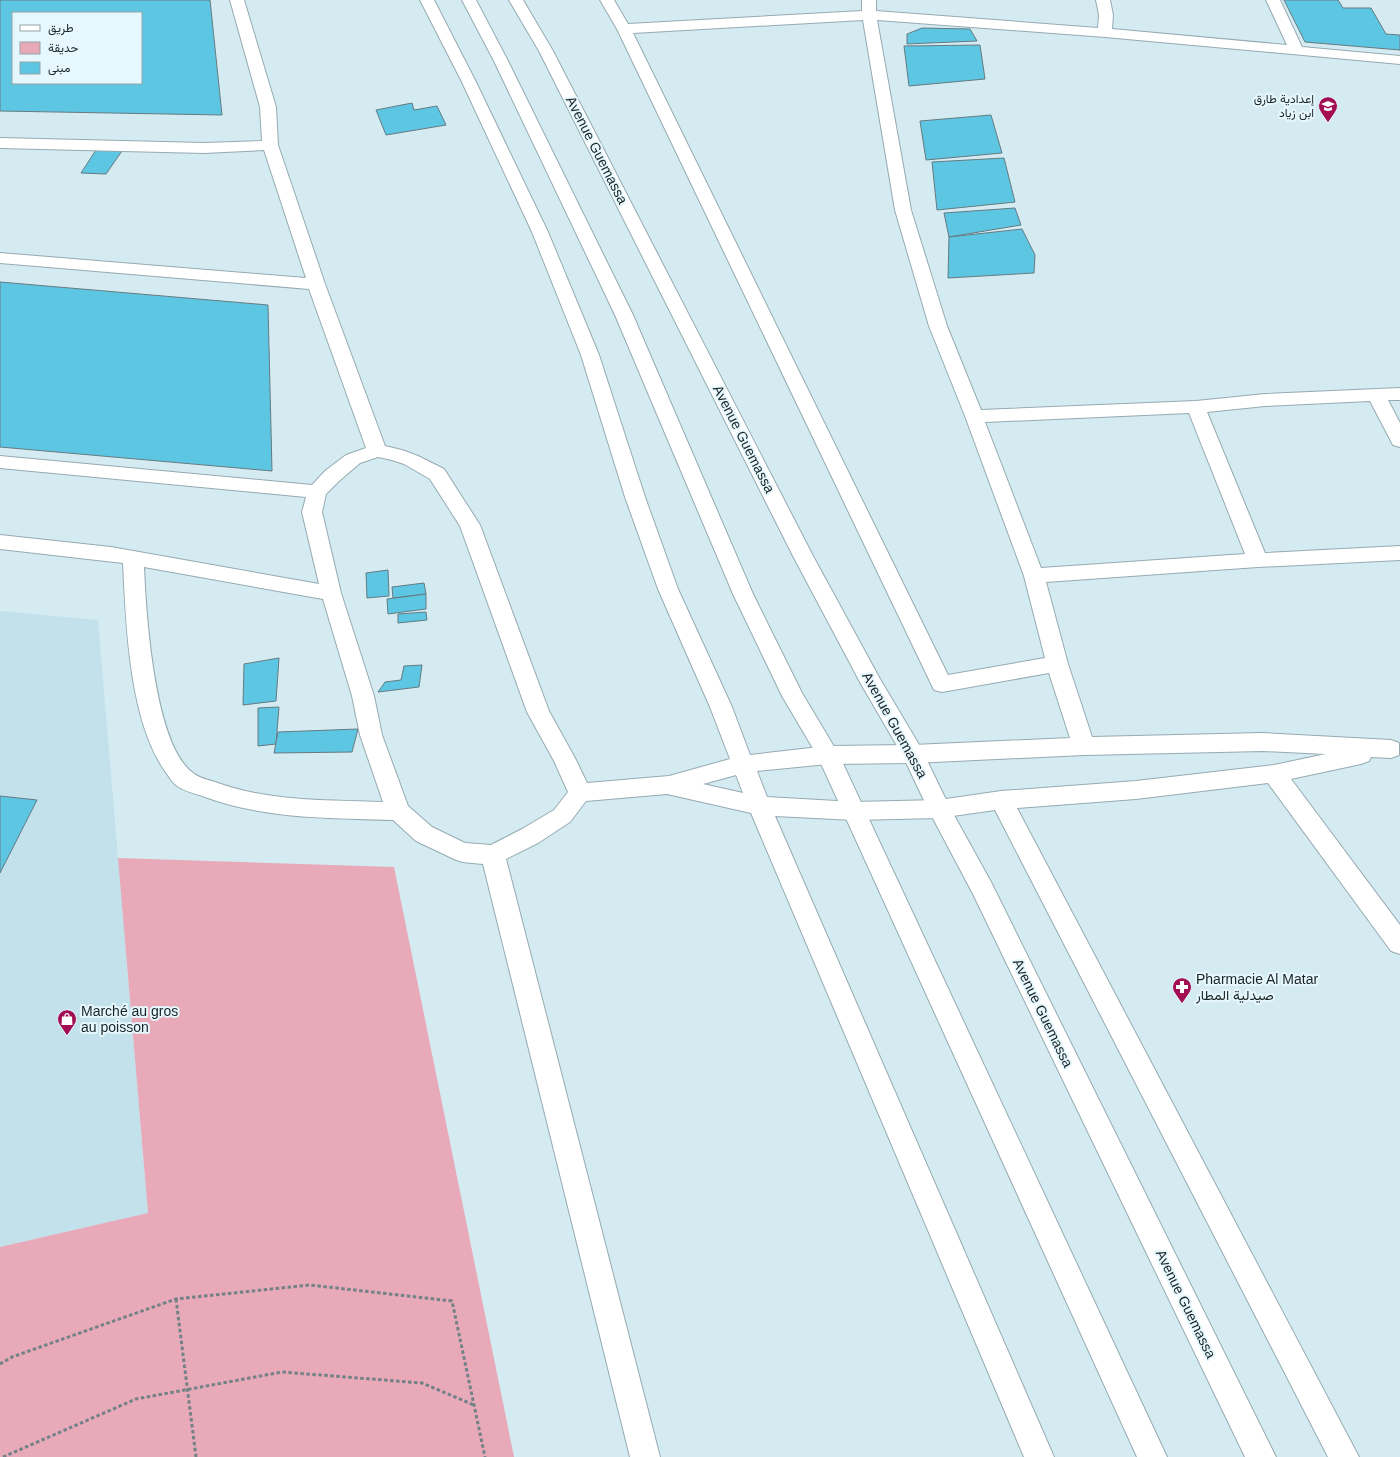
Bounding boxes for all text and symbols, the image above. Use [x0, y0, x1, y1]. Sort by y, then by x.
legend [12, 12, 142, 84]
text: طريق [48, 21, 74, 36]
text: حديقة [48, 41, 78, 55]
text: مبنى [48, 61, 70, 76]
place label: إعدادية طارق ابن زياد [1254, 92, 1314, 121]
street label: Avenue Guemassa [563, 93, 631, 207]
school or university icon: إعدادية طارق ابن زياد [1317, 95, 1339, 123]
street label: Avenue Guemassa [710, 382, 778, 496]
street label: Avenue Guemassa [859, 669, 931, 781]
street label: Avenue Guemassa [1010, 956, 1076, 1070]
place label: Pharmacie Al Matar صيدلية المطار [1195, 971, 1318, 1004]
pharmacy icon: Pharmacie Al Matar صيدلية المطار [1171, 976, 1193, 1004]
place label: Marché au gros au poisson [81, 1003, 178, 1035]
shop icon: Marché au gros au poisson [56, 1008, 78, 1036]
street label: Avenue Guemassa [1153, 1247, 1219, 1361]

